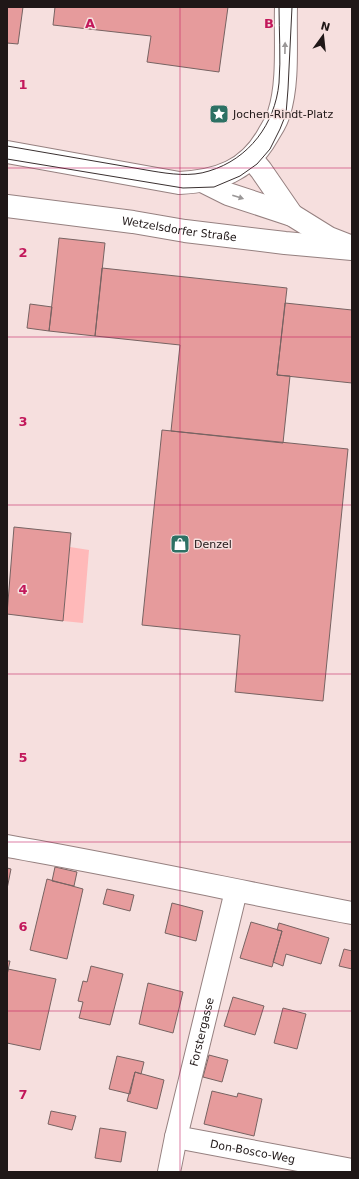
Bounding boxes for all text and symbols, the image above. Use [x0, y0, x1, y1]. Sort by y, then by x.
text: A [85, 16, 95, 31]
text: B [264, 16, 274, 31]
north arrow [303, 16, 343, 56]
text: N [319, 19, 332, 34]
one-way arrow [282, 41, 288, 54]
text: 1 [18, 77, 28, 92]
place icon: Jochen-Rindt-Platz [208, 103, 230, 125]
place label: Jochen-Rindt-Platz [232, 108, 333, 121]
one-way arrow [232, 194, 244, 200]
street label: Wetzelsdorfer Straße [121, 214, 238, 244]
text: 2 [18, 245, 28, 260]
text: 3 [18, 414, 28, 429]
shop icon: Denzel [169, 533, 191, 555]
place label: Denzel [194, 538, 232, 551]
text: 4 [18, 582, 28, 597]
text: 5 [18, 750, 28, 765]
text: 6 [18, 919, 28, 934]
street label: Forstergasse [187, 996, 216, 1068]
text: 7 [18, 1087, 28, 1102]
street label: Don-Bosco-Weg [209, 1137, 296, 1166]

